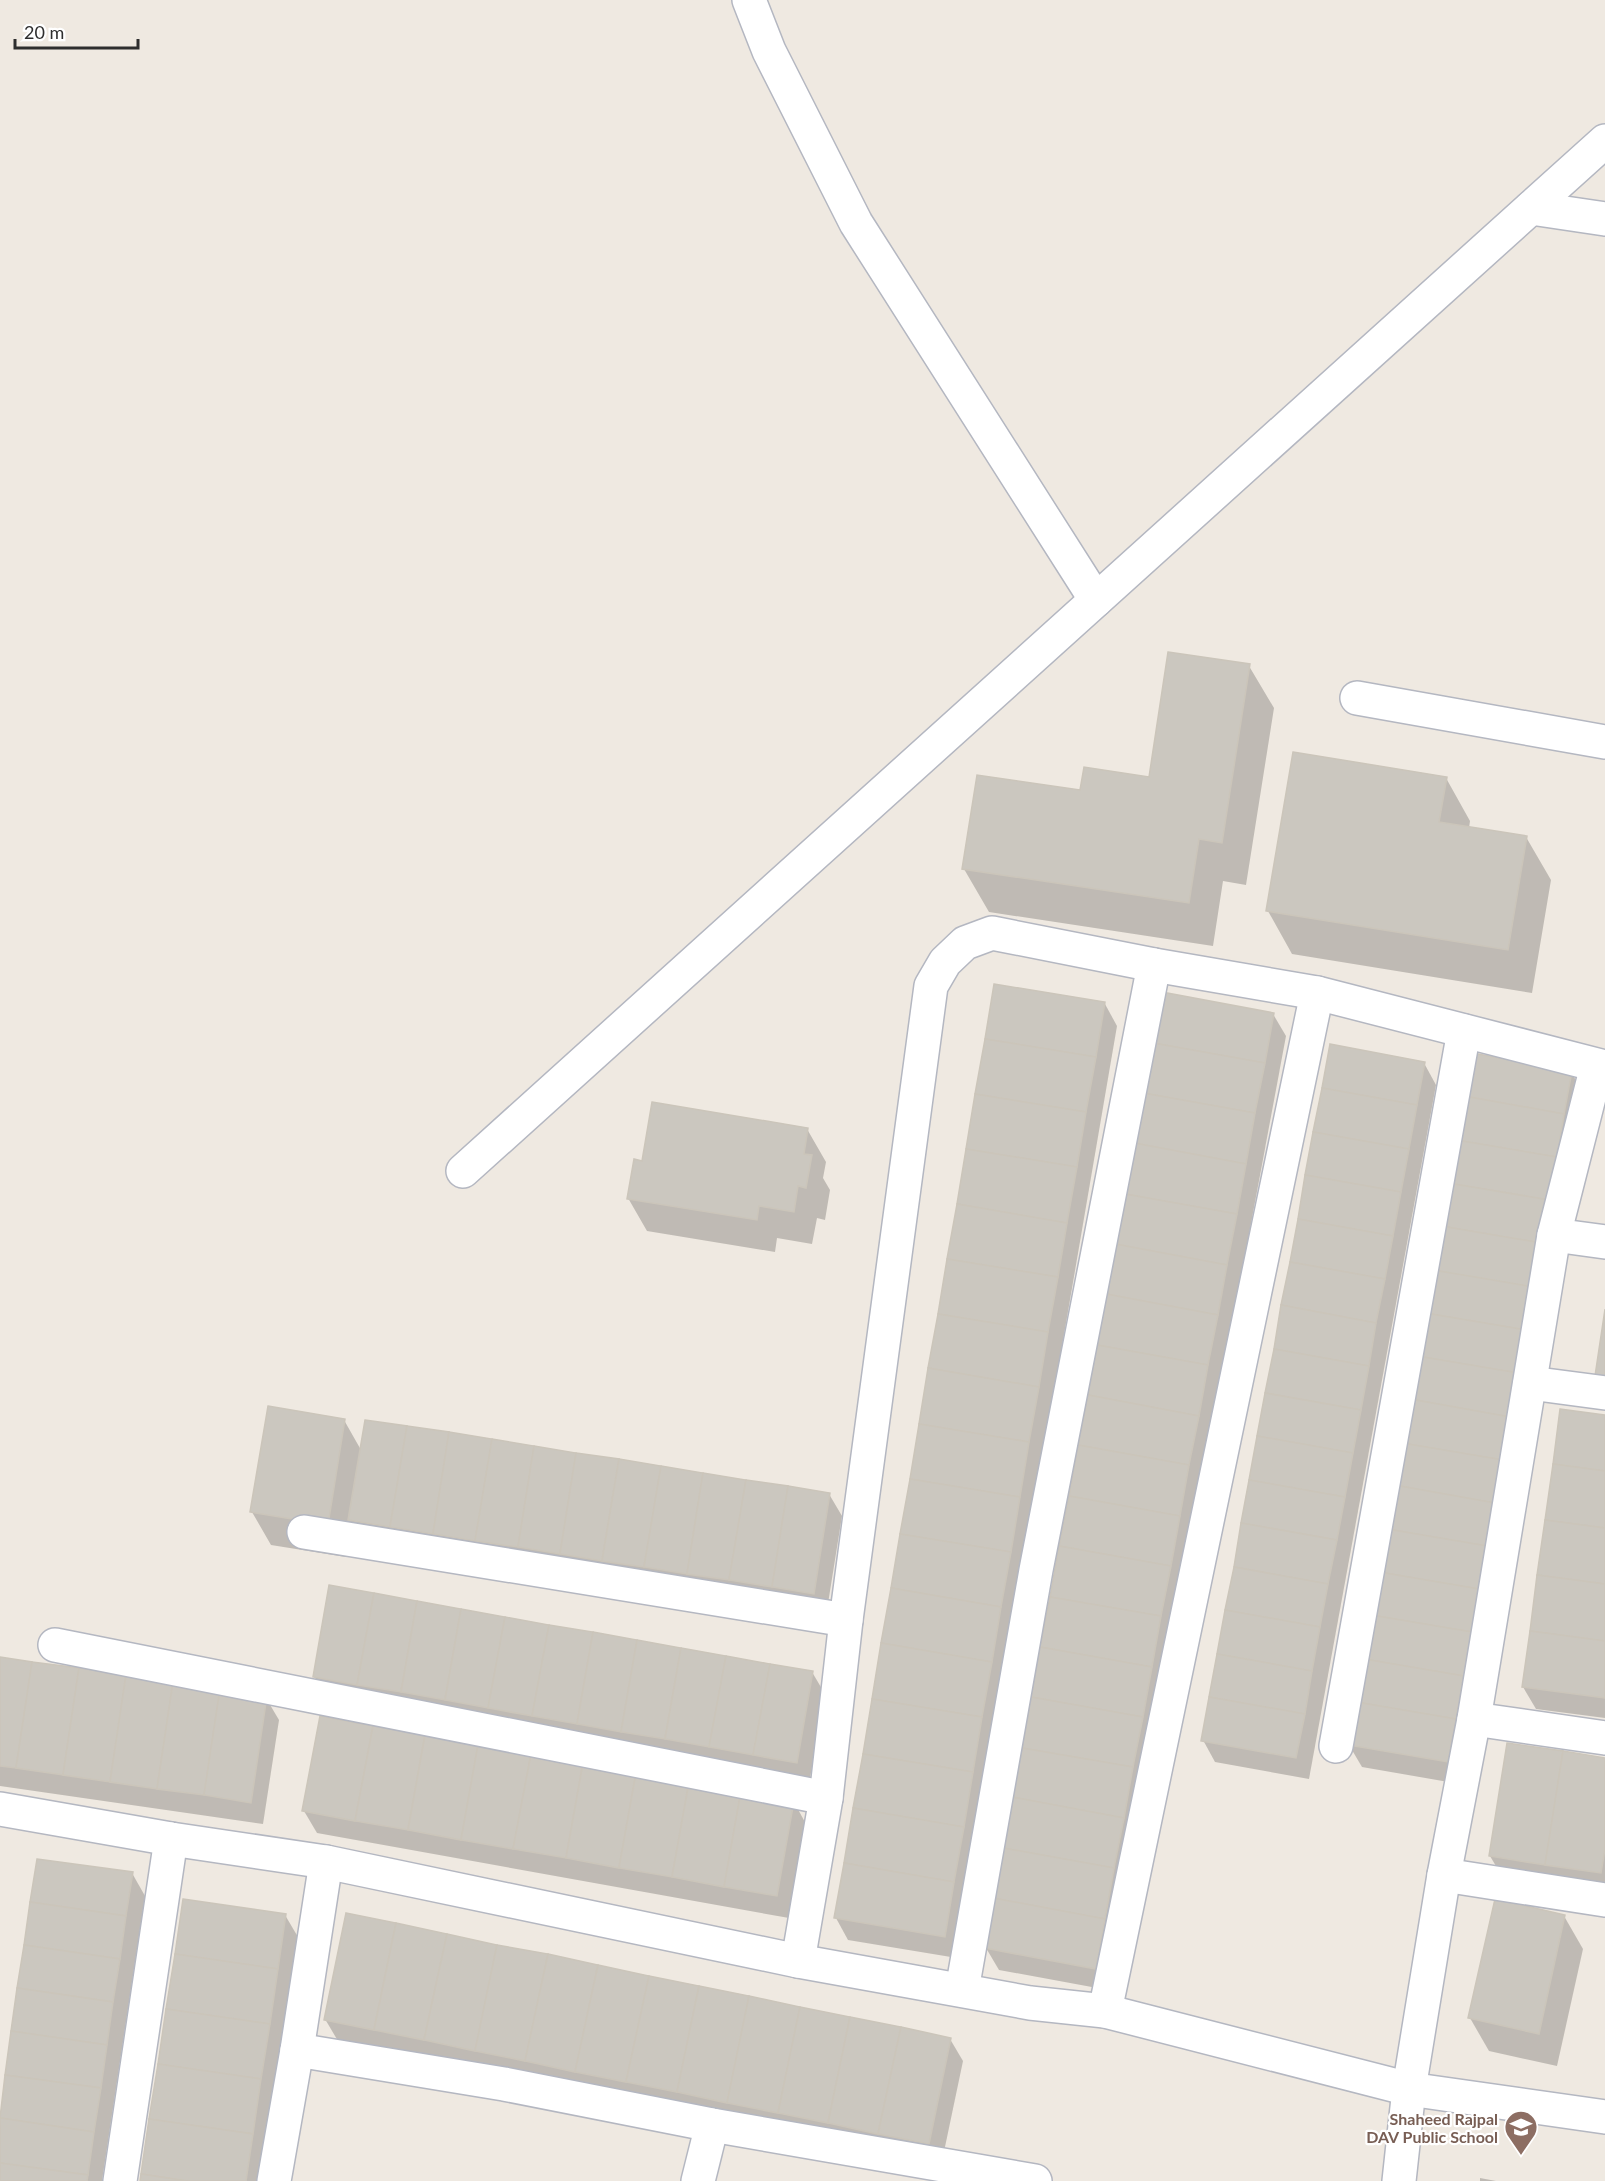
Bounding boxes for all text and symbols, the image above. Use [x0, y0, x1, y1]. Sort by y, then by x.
scale bar [15, 12, 138, 50]
text: 20 m [24, 21, 64, 43]
place label: Shaheed Rajpal DAV Public School [1366, 2109, 1498, 2146]
school or university icon: Shaheed Rajpal DAV Public School [1503, 2109, 1539, 2156]

